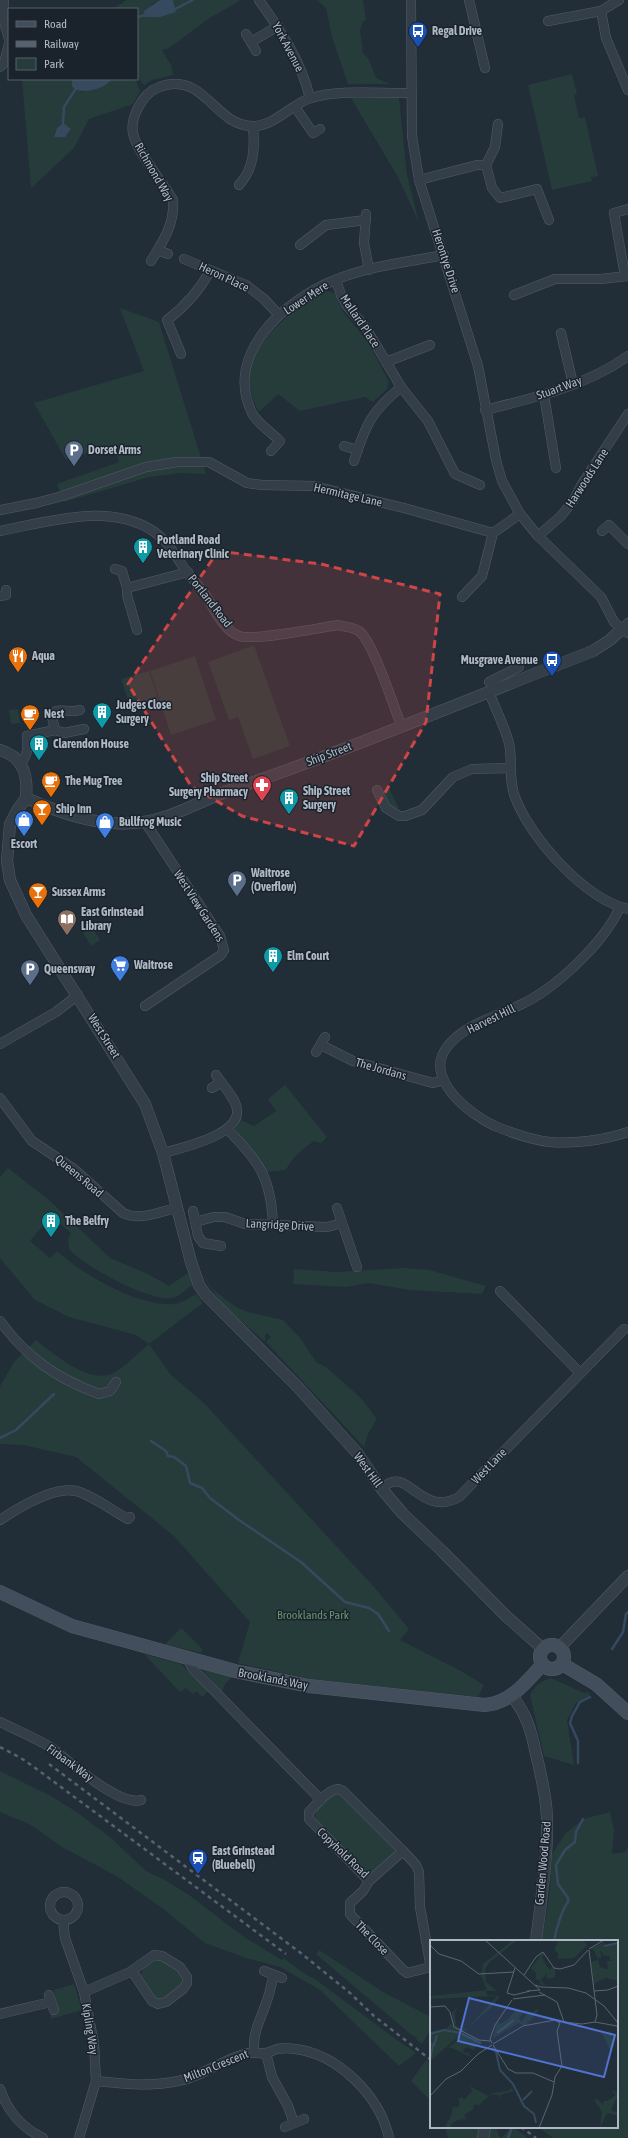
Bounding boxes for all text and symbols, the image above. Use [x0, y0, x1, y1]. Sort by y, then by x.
legend [8, 8, 138, 80]
text: Road [44, 17, 67, 31]
street label: York Avenue [269, 20, 307, 74]
bus stop icon: Regal Drive [407, 20, 429, 48]
place label: Regal Drive [432, 24, 483, 38]
text: Railway [44, 37, 79, 51]
text: Park [44, 57, 65, 71]
street label: Richmond Way [132, 140, 176, 204]
street label: Herontye Drive [429, 227, 463, 295]
street label: Heron Place [197, 259, 251, 295]
street label: Lower Mere [281, 278, 331, 318]
street label: Mallard Place [337, 292, 383, 350]
street label: Stuart Way [534, 373, 584, 403]
parking icon: Dorset Arms [63, 439, 85, 467]
place label: Dorset Arms [88, 443, 142, 457]
street label: Harwoods Lane [563, 446, 611, 510]
street label: Hermitage Lane [312, 480, 384, 510]
place label: Portland Road Veterinary Clinic [156, 533, 230, 561]
building icon: Portland Road Veterinary Clinic [132, 536, 154, 564]
street label: Portland Road [185, 572, 235, 630]
restaurant icon: Aqua [7, 645, 29, 673]
place label: Aqua [31, 649, 55, 663]
bus stop icon: Musgrave Avenue [541, 649, 563, 677]
place label: Musgrave Avenue [461, 653, 539, 667]
place label: Judges Close Surgery [115, 698, 172, 726]
building icon: Judges Close Surgery [91, 701, 113, 729]
cafe icon: Nest [19, 703, 41, 731]
place label: Nest [44, 707, 65, 721]
building icon: Clarendon House [28, 733, 50, 761]
place label: Clarendon House [53, 737, 129, 751]
street label: Ship Street [304, 739, 354, 769]
cafe icon: The Mug Tree [40, 770, 62, 798]
place label: Ship Street Surgery Pharmacy [169, 771, 249, 799]
place label: The Mug Tree [65, 774, 123, 788]
pharmacy icon: Ship Street Surgery Pharmacy [251, 774, 273, 802]
place label: Ship Street Surgery [303, 784, 351, 812]
building icon: Ship Street Surgery [278, 787, 300, 815]
bar icon: Ship Inn [31, 798, 53, 826]
place label: Ship Inn [56, 802, 92, 816]
shop icon: Escort [13, 809, 35, 837]
shop icon: Bullfrog Music [94, 811, 116, 839]
place label: Bullfrog Music [119, 815, 182, 829]
place label: Escort [11, 837, 38, 851]
place label: Waitrose (Overflow) [250, 866, 297, 894]
street label: West View Gardens [171, 868, 227, 944]
parking icon: Waitrose (Overflow) [226, 869, 248, 897]
bar icon: Sussex Arms [27, 881, 49, 909]
place label: Sussex Arms [52, 885, 106, 899]
place label: East Grinstead Library [81, 905, 144, 933]
library icon: East Grinstead Library [56, 908, 78, 936]
building icon: Elm Court [262, 945, 284, 973]
place label: Elm Court [287, 949, 330, 963]
supermarket icon: Waitrose [109, 954, 131, 982]
parking icon: Queensway [19, 958, 41, 986]
place label: Waitrose [133, 958, 174, 972]
place label: Queensway [44, 962, 95, 976]
street label: Harvest Hill [465, 1001, 518, 1037]
street label: West Street [85, 1011, 123, 1061]
street label: The Jordans [354, 1055, 408, 1083]
street label: Queens Road [52, 1152, 106, 1200]
building icon: The Belfry [40, 1210, 62, 1238]
place label: The Belfry [65, 1214, 109, 1228]
street label: Langridge Drive [245, 1216, 315, 1234]
street label: West Lane [468, 1445, 510, 1487]
street label: West Hill [351, 1450, 386, 1491]
park label: Brooklands Park [277, 1608, 350, 1622]
street label: Brooklands Way [237, 1665, 309, 1693]
street label: Firbank Way [44, 1741, 96, 1785]
street label: Garden Wood Road [532, 1821, 554, 1905]
street label: Copyhold Road [314, 1825, 372, 1881]
place label: East Grinstead (Bluebell) [212, 1844, 275, 1872]
station icon: East Grinstead (Bluebell) [187, 1847, 209, 1875]
street label: The Close [352, 1918, 392, 1958]
inset map [430, 1940, 618, 2128]
street label: Kipling Way [79, 2002, 101, 2056]
street label: Milton Crescent [182, 2047, 251, 2085]

